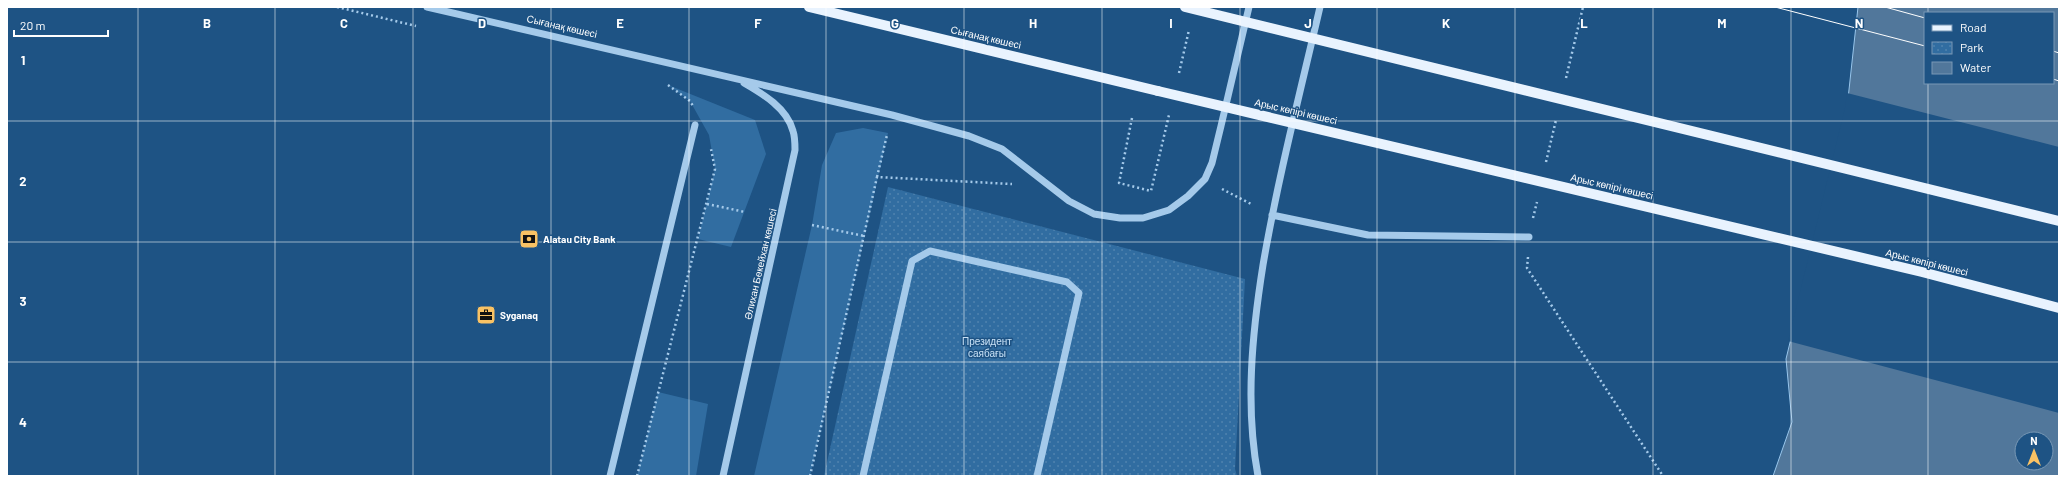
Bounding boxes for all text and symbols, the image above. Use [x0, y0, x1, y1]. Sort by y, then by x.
scale bar [14, 12, 108, 38]
street label: Сығанақ көшесі [526, 12, 598, 40]
legend [1924, 12, 2054, 84]
text: B [203, 15, 211, 31]
text: C [340, 15, 348, 31]
text: D [478, 15, 486, 31]
text: E [616, 15, 624, 31]
text: F [754, 15, 762, 31]
text: G [891, 15, 899, 31]
text: H [1029, 15, 1037, 31]
text: I [1169, 15, 1173, 31]
text: J [1304, 15, 1312, 31]
text: K [1442, 15, 1450, 31]
text: L [1580, 15, 1588, 31]
text: M [1717, 15, 1727, 31]
text: N [1855, 15, 1863, 31]
text: 20 m [20, 18, 46, 32]
text: Road [1960, 20, 1987, 34]
street label: Сығанақ көшесі [950, 23, 1022, 51]
text: Park [1960, 40, 1984, 54]
text: 1 [21, 52, 25, 68]
text: Water [1960, 60, 1992, 74]
street label: Арыс көпірі көшесі [1253, 96, 1339, 126]
street label: Арыс көпірі көшесі [1569, 171, 1655, 201]
text: 2 [19, 173, 27, 189]
street label: Әлихан Бөкейхан көшесі [741, 207, 779, 321]
bank icon: Alatau City Bank [518, 228, 540, 250]
place label: Alatau City Bank [543, 233, 616, 245]
street label: Арыс көпірі көшесі [1885, 246, 1969, 278]
text: 3 [19, 293, 27, 309]
office icon: Syganaq [475, 304, 497, 326]
place label: Syganaq [500, 309, 538, 321]
park label: Президент саябағы [962, 335, 1012, 359]
text: 4 [19, 414, 27, 430]
north arrow [2014, 431, 2054, 471]
text: N [2030, 434, 2038, 447]

